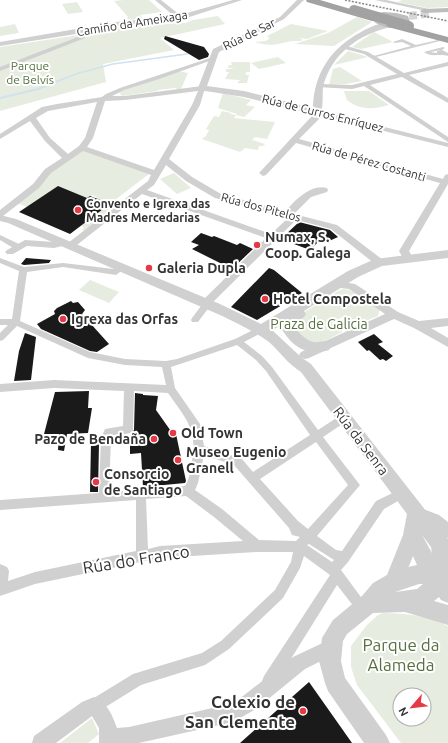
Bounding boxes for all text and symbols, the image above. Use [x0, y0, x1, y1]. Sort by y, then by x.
street label: Camiño da Ameixaga [76, 8, 188, 38]
street label: Rúa de Sar [221, 16, 278, 52]
park label: Parque de Belvís [6, 59, 54, 86]
street label: Rúa de Curros Enríquez [261, 92, 386, 135]
street label: Rúa de Pérez Costanti [311, 139, 427, 183]
street label: Rúa dos Pitelos [220, 190, 302, 224]
place label: Convento e Igrexa das Madres Mercedarias [86, 197, 210, 224]
marker: Convento e Igrexa das Madres Mercedarias [73, 205, 83, 215]
place label: Numax, S. Coop. Galega [265, 229, 351, 261]
marker: Numax, S. Coop. Galega [252, 240, 262, 250]
place label: Galeria Dupla [157, 260, 246, 276]
marker: Galeria Dupla [144, 263, 154, 273]
place label: Hotel Compostela [273, 291, 392, 307]
marker: Hotel Compostela [260, 294, 270, 304]
place label: Igrexa das Orfas [71, 311, 178, 327]
marker: Igrexa das Orfas [58, 314, 68, 324]
park label: Praza de Galicia [270, 316, 368, 332]
street label: Rúa da Senra [330, 404, 392, 478]
place label: Old Town [181, 425, 243, 441]
marker: Old Town [168, 428, 178, 438]
place label: Pazo de Bendaña [34, 431, 146, 447]
marker: Pazo de Bendaña [149, 434, 159, 444]
place label: Museo Eugenio Granell [186, 444, 286, 476]
marker: Museo Eugenio Granell [173, 455, 183, 465]
place label: Consorcio de Santiago [104, 466, 182, 498]
marker: Consorcio de Santiago [91, 477, 101, 487]
street label: Rúa do Franco [81, 541, 191, 577]
park label: Parque da Alameda [363, 635, 439, 674]
north arrow [392, 687, 432, 727]
place label: Colexio de San Clemente [185, 692, 295, 731]
text: N [396, 705, 410, 718]
marker: Colexio de San Clemente [298, 706, 308, 716]

